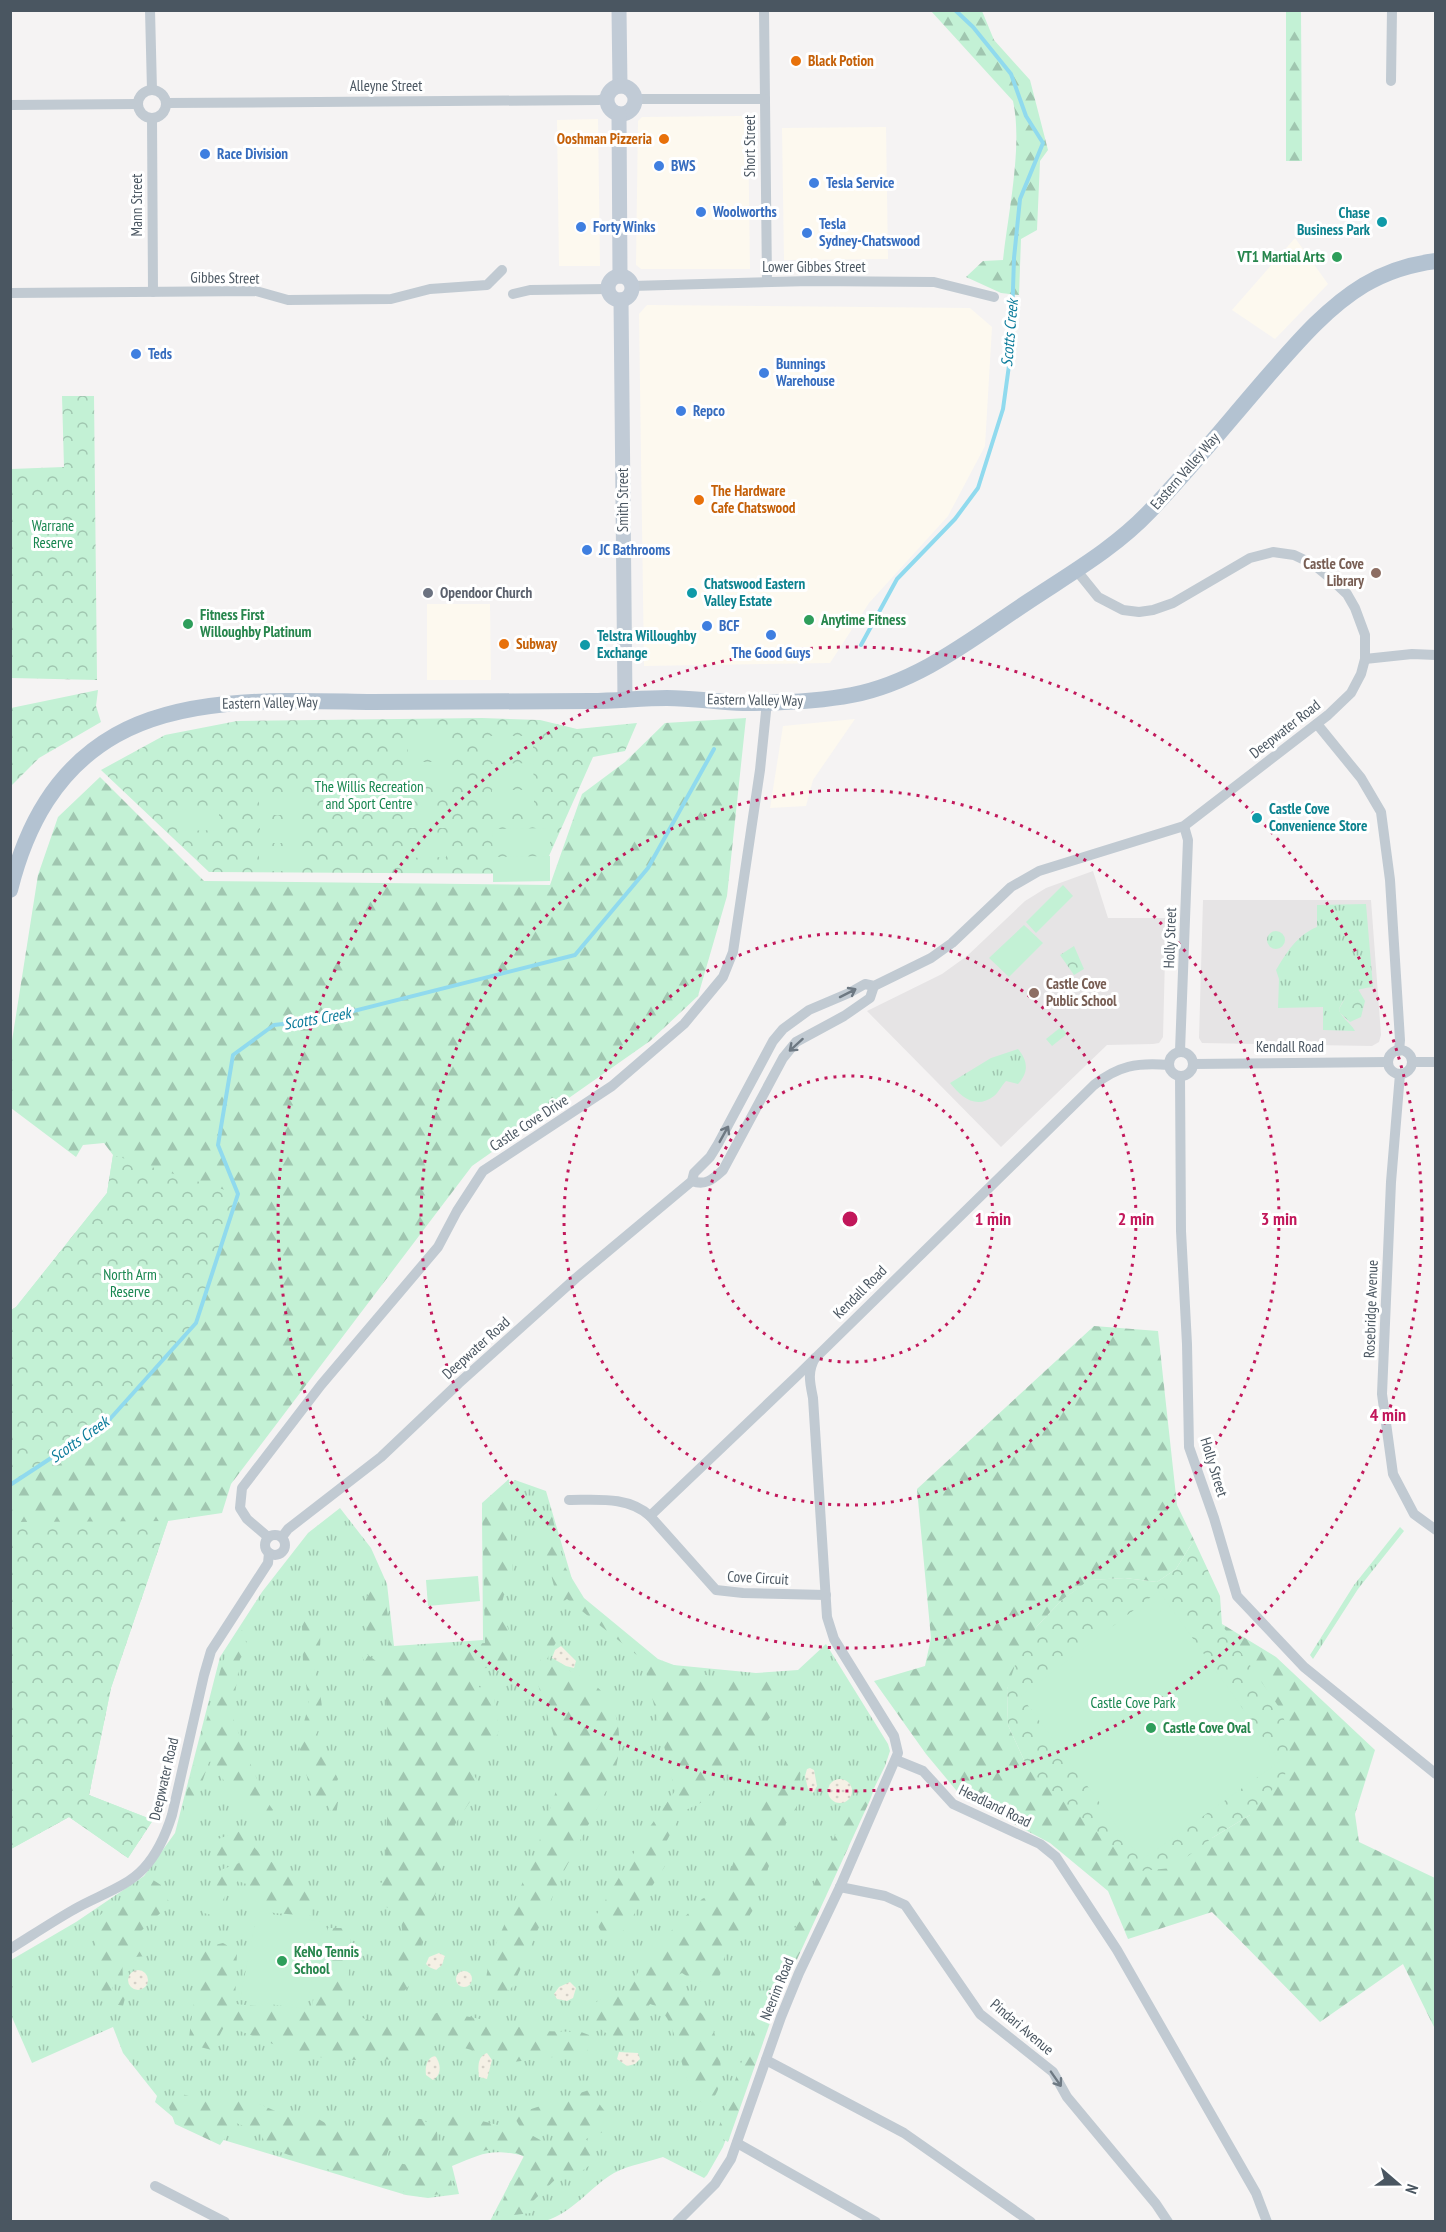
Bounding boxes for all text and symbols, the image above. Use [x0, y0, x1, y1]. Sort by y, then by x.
place label: Black Potion [808, 51, 874, 70]
marker: Black Potion [789, 54, 803, 68]
street label: Alleyne Street [350, 76, 422, 95]
street label: Short Street [740, 115, 759, 177]
place label: Ooshman Pizzeria [557, 129, 652, 148]
marker: Ooshman Pizzeria [657, 132, 671, 146]
place label: Race Division [217, 144, 288, 163]
marker: Race Division [198, 147, 212, 161]
place label: BWS [671, 156, 696, 175]
marker: BWS [652, 159, 666, 173]
place label: Tesla Service [826, 173, 894, 192]
street label: Mann Street [127, 174, 146, 236]
marker: Tesla Service [807, 176, 821, 190]
place label: Woolworths [712, 202, 777, 221]
place label: Chase Business Park [1297, 203, 1371, 239]
marker: Woolworths [694, 205, 708, 219]
place label: Tesla Sydney-Chatswood [819, 214, 920, 250]
marker: Chase Business Park [1375, 215, 1389, 229]
place label: Forty Winks [593, 217, 655, 236]
marker: Forty Winks [574, 220, 588, 234]
marker: Tesla Sydney-Chatswood [800, 226, 814, 240]
place label: VT1 Martial Arts [1237, 247, 1325, 266]
marker: VT1 Martial Arts [1330, 250, 1344, 264]
street label: Lower Gibbes Street [762, 257, 866, 276]
street label: Gibbes Street [190, 267, 260, 288]
water label: Scotts Creek [996, 297, 1022, 368]
place label: Teds [148, 344, 172, 363]
marker: Teds [129, 347, 143, 361]
place label: Bunnings Warehouse [775, 354, 835, 390]
marker: Bunnings Warehouse [757, 366, 771, 380]
place label: Repco [693, 401, 725, 420]
marker: Repco [674, 404, 688, 418]
street label: Eastern Valley Way [1146, 428, 1223, 513]
street label: Smith Street [613, 468, 632, 532]
place label: The Hardware Cafe Chatswood [711, 481, 796, 517]
marker: The Hardware Cafe Chatswood [692, 493, 706, 507]
park label: Warrane Reserve [32, 516, 74, 552]
place label: JC Bathrooms [598, 540, 670, 559]
marker: JC Bathrooms [580, 543, 594, 557]
place label: Castle Cove Library [1303, 554, 1365, 590]
marker: Castle Cove Library [1369, 566, 1383, 580]
place label: Chatswood Eastern Valley Estate [703, 574, 805, 610]
place label: Opendoor Church [440, 583, 532, 602]
marker: Opendoor Church [421, 586, 435, 600]
marker: Chatswood Eastern Valley Estate [685, 586, 699, 600]
place label: Fitness First Willoughby Platinum [199, 605, 311, 641]
place label: Anytime Fitness [820, 610, 906, 629]
marker: Anytime Fitness [802, 613, 816, 627]
place label: BCF [719, 616, 740, 635]
marker: Fitness First Willoughby Platinum [181, 617, 195, 631]
marker: BCF [700, 619, 714, 633]
place label: Telstra Willoughby Exchange [597, 626, 697, 662]
marker: The Good Guys [764, 628, 778, 642]
place label: Subway [516, 634, 558, 653]
marker: Subway [497, 637, 511, 651]
marker: Telstra Willoughby Exchange [578, 638, 592, 652]
place label: The Good Guys [731, 643, 811, 662]
street label: Eastern Valley Way [707, 689, 803, 710]
street label: Eastern Valley Way [222, 692, 318, 713]
street label: Deepwater Road [1246, 695, 1324, 762]
park label: The Willis Recreation and Sport Centre [314, 777, 424, 813]
place label: Castle Cove Convenience Store [1269, 799, 1367, 835]
marker: Castle Cove Convenience Store [1250, 811, 1264, 825]
street label: Holly Street [1159, 907, 1180, 969]
place label: Castle Cove Public School [1046, 974, 1117, 1010]
marker: Castle Cove Public School [1027, 986, 1041, 1000]
one-way arrow [839, 987, 857, 999]
water label: Scotts Creek [282, 1002, 354, 1034]
street label: Kendall Road [1256, 1037, 1324, 1056]
one-way arrow [788, 1038, 803, 1052]
street label: Castle Cove Drive [486, 1090, 572, 1155]
one-way arrow [719, 1125, 730, 1143]
text: 1 min [975, 1207, 1011, 1230]
text: 2 min [1118, 1207, 1154, 1230]
text: 3 min [1261, 1207, 1297, 1230]
centre of rings [840, 1209, 860, 1229]
street label: Rosebridge Avenue [1359, 1260, 1382, 1358]
street label: Kendall Road [829, 1261, 890, 1322]
park label: North Arm Reserve [103, 1265, 157, 1301]
street label: Deepwater Road [438, 1312, 513, 1383]
text: 4 min [1370, 1403, 1406, 1426]
water label: Scotts Creek [46, 1410, 114, 1467]
street label: Holly Street [1196, 1435, 1232, 1499]
street label: Cove Circuit [727, 1566, 789, 1589]
park label: Castle Cove Park [1090, 1693, 1176, 1712]
place label: Castle Cove Oval [1163, 1718, 1251, 1737]
marker: Castle Cove Oval [1144, 1721, 1158, 1735]
street label: Deepwater Road [145, 1736, 182, 1822]
street label: Headland Road [956, 1780, 1034, 1831]
place label: KeNo Tennis School [294, 1942, 359, 1978]
marker: KeNo Tennis School [275, 1954, 289, 1968]
street label: Neerim Road [755, 1955, 798, 2023]
street label: Pindari Avenue [987, 1995, 1058, 2059]
one-way arrow [1050, 2070, 1062, 2086]
north arrow [1368, 2154, 1428, 2214]
text: N [1401, 2182, 1423, 2197]

